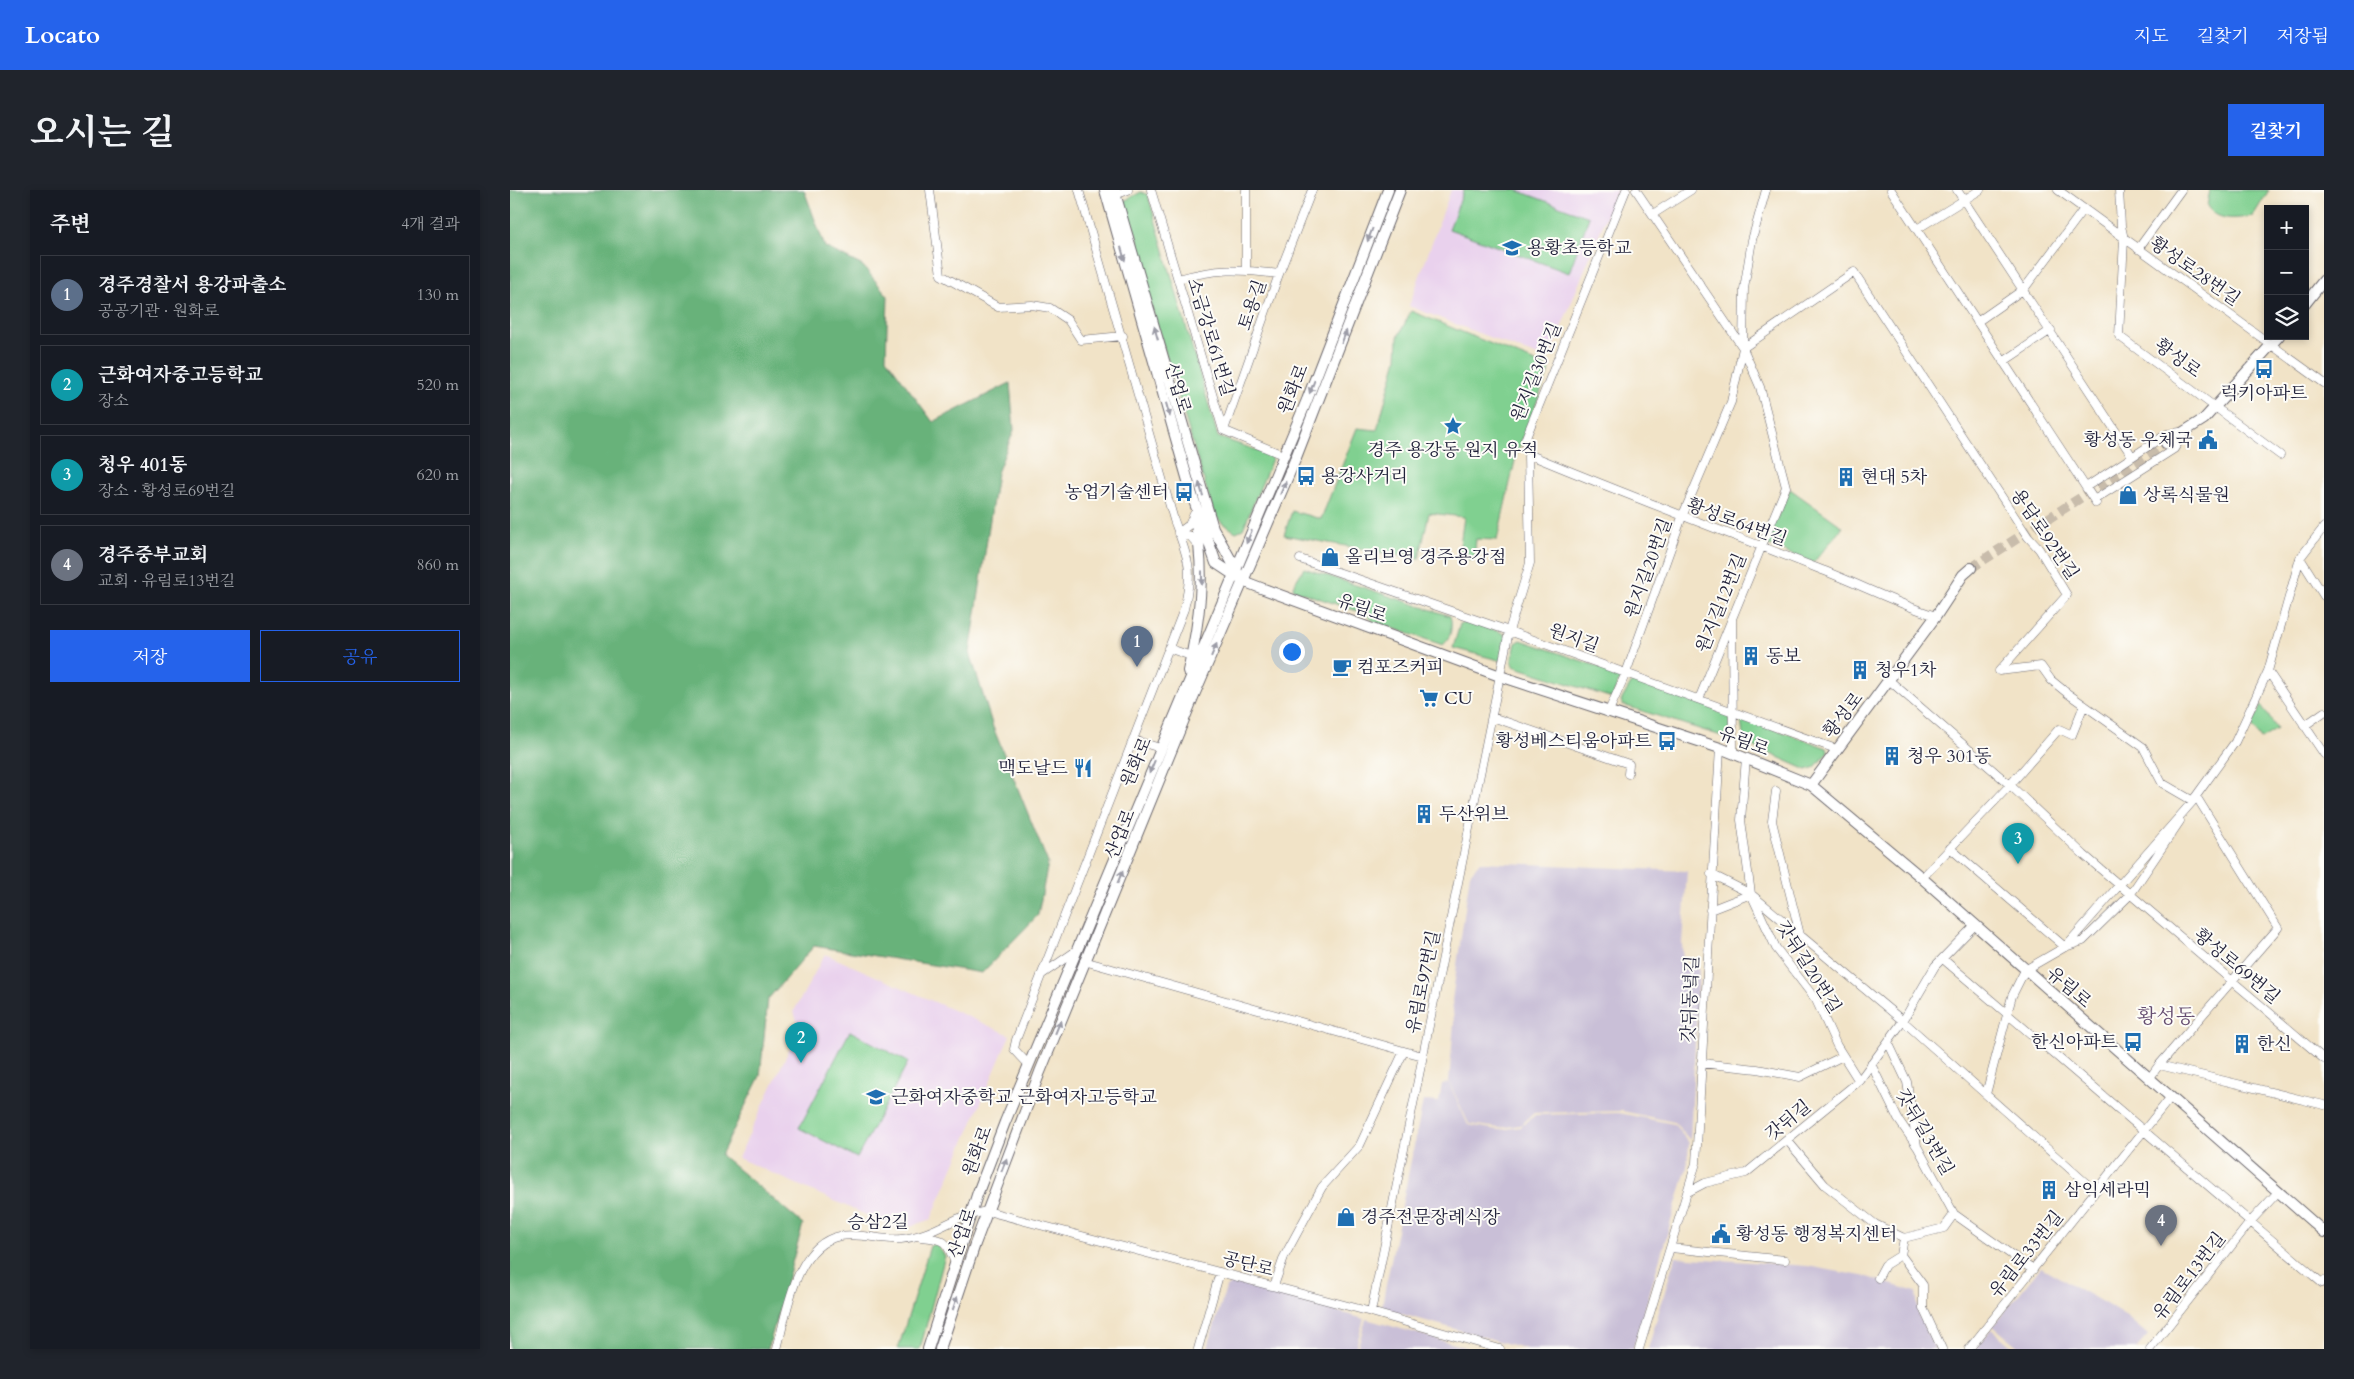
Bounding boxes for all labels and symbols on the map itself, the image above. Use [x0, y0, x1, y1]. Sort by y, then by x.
one-way arrow [1366, 228, 1373, 243]
street label: 황성로28번길 [2144, 231, 2245, 312]
place label: 용황초등학교 [1527, 236, 1632, 261]
school or university icon: 용황초등학교 [1501, 237, 1523, 259]
one-way arrow [1120, 246, 1128, 261]
street label: 소금강로61번길 [1181, 275, 1240, 400]
street label: 토용길 [1232, 276, 1273, 334]
street label: 원지길30번길 [1505, 319, 1568, 426]
one-way arrow [1151, 325, 1159, 340]
one-way arrow [1340, 330, 1348, 344]
street label: 황성로 [2149, 333, 2206, 384]
bus stop icon: 럭키아파트 [2253, 358, 2275, 380]
street label: 산업로 [1158, 360, 1197, 417]
street label: 원화로 [1272, 360, 1315, 418]
one-way arrow [1308, 380, 1316, 395]
place label: 럭키아파트 [2221, 381, 2308, 406]
one-way arrow [1164, 403, 1172, 418]
place icon: 경주 용강동 원지 유적 [1442, 415, 1464, 437]
place label: 황성동 우체국 [2084, 428, 2193, 453]
public building icon: 황성동 우체국 [2197, 429, 2219, 451]
place label: 경주 용강동 원지 유적 [1368, 438, 1539, 463]
place label: 용강사거리 [1321, 464, 1408, 489]
bus stop icon: 용강사거리 [1295, 465, 1317, 487]
place label: 현대 5차 [1861, 465, 1928, 490]
building icon: 현대 5차 [1835, 466, 1857, 488]
place label: 농업기술센터 [1065, 480, 1169, 505]
bus stop icon: 농업기술센터 [1173, 481, 1195, 503]
one-way arrow [1197, 481, 1205, 496]
one-way arrow [1280, 481, 1288, 495]
place label: 상록식물원 [2143, 483, 2230, 508]
street label: 용담로92번길 [2005, 484, 2084, 585]
shop icon: 상록식물원 [2117, 484, 2139, 506]
street label: 황성로64번길 [1683, 493, 1791, 552]
street label: 원지길20번길 [1619, 514, 1678, 622]
one-way arrow [1245, 530, 1253, 544]
place label: 올리브영 경주용강점 [1345, 545, 1506, 570]
shop icon: 올리브영 경주용강점 [1319, 546, 1341, 568]
street label: 원지길12번길 [1690, 550, 1753, 657]
one-way arrow [1198, 570, 1206, 586]
street label: 유림로 [1333, 588, 1391, 629]
street label: 원지길 [1545, 618, 1603, 659]
pin: 1 [1121, 626, 1153, 667]
your location [1279, 639, 1305, 665]
one-way arrow [1210, 643, 1218, 657]
place label: 동보 [1766, 644, 1801, 669]
building icon: 동보 [1740, 645, 1762, 667]
place label: 컴포즈커피 [1357, 655, 1444, 680]
cafe icon: 컴포즈커피 [1331, 656, 1353, 678]
place label: 청우1차 [1875, 658, 1937, 683]
building icon: 청우1차 [1849, 659, 1871, 681]
place label: CU [1444, 686, 1473, 711]
supermarket icon: CU [1418, 687, 1440, 709]
street label: 황성로 [1817, 687, 1869, 744]
street label: 유림로 [1715, 720, 1773, 762]
place label: 황성베스티움아파트 [1496, 729, 1653, 754]
bus stop icon: 황성베스티움아파트 [1656, 730, 1678, 752]
street label: 원화로 [1115, 733, 1158, 791]
place label: 청우 301동 [1907, 744, 1992, 769]
building icon: 청우 301동 [1881, 745, 1903, 767]
place label: 맥도날드 [998, 756, 1069, 781]
restaurant icon: 맥도날드 [1072, 757, 1094, 779]
one-way arrow [1147, 760, 1155, 774]
place label: 두산위브 [1439, 802, 1509, 827]
building icon: 두산위브 [1413, 803, 1435, 825]
street label: 산업로 [1099, 805, 1142, 863]
pin: 3 [2002, 823, 2034, 864]
one-way arrow [1116, 869, 1124, 884]
street label: 갓뒤길20번길 [1770, 916, 1847, 1019]
street label: 황성로69번길 [2188, 923, 2285, 1010]
street label: 유림로97번길 [1400, 928, 1447, 1036]
street label: 갓뒤동녘길 [1676, 955, 1705, 1043]
street label: 유림로 [2041, 961, 2097, 1014]
district label: 황성동 [2137, 1003, 2195, 1030]
one-way arrow [1054, 1019, 1062, 1034]
pin: 2 [785, 1022, 817, 1063]
place label: 한신아파트 [2031, 1030, 2119, 1055]
bus stop icon: 한신아파트 [2122, 1031, 2144, 1053]
place label: 한신 [2257, 1032, 2292, 1057]
building icon: 한신 [2231, 1033, 2253, 1055]
street label: 갓뒤길3번길 [1890, 1084, 1959, 1180]
place label: 근화여자중학교 근화여자고등학교 [891, 1085, 1157, 1110]
school or university icon: 근화여자중학교 근화여자고등학교 [865, 1086, 887, 1108]
street label: 갓뒤길 [1760, 1094, 1816, 1147]
street label: 원화로 [956, 1122, 998, 1180]
one-way arrow [1000, 1157, 1008, 1172]
place label: 삼익세라믹 [2064, 1178, 2151, 1203]
building icon: 삼익세라믹 [2038, 1179, 2060, 1201]
street label: 산업로 [942, 1204, 983, 1262]
place label: 경주전문장례식장 [1361, 1205, 1501, 1230]
street label: 유림로33번길 [1984, 1205, 2069, 1303]
pin: 4 [2145, 1205, 2177, 1246]
shop icon: 경주전문장례식장 [1335, 1206, 1357, 1228]
street label: 승삼2길 [847, 1210, 909, 1235]
place label: 황성동 행정복지센터 [1736, 1222, 1897, 1247]
public building icon: 황성동 행정복지센터 [1710, 1223, 1732, 1245]
street label: 유림로13번길 [2147, 1227, 2232, 1326]
street label: 공단로 [1220, 1246, 1276, 1283]
one-way arrow [952, 1295, 959, 1310]

